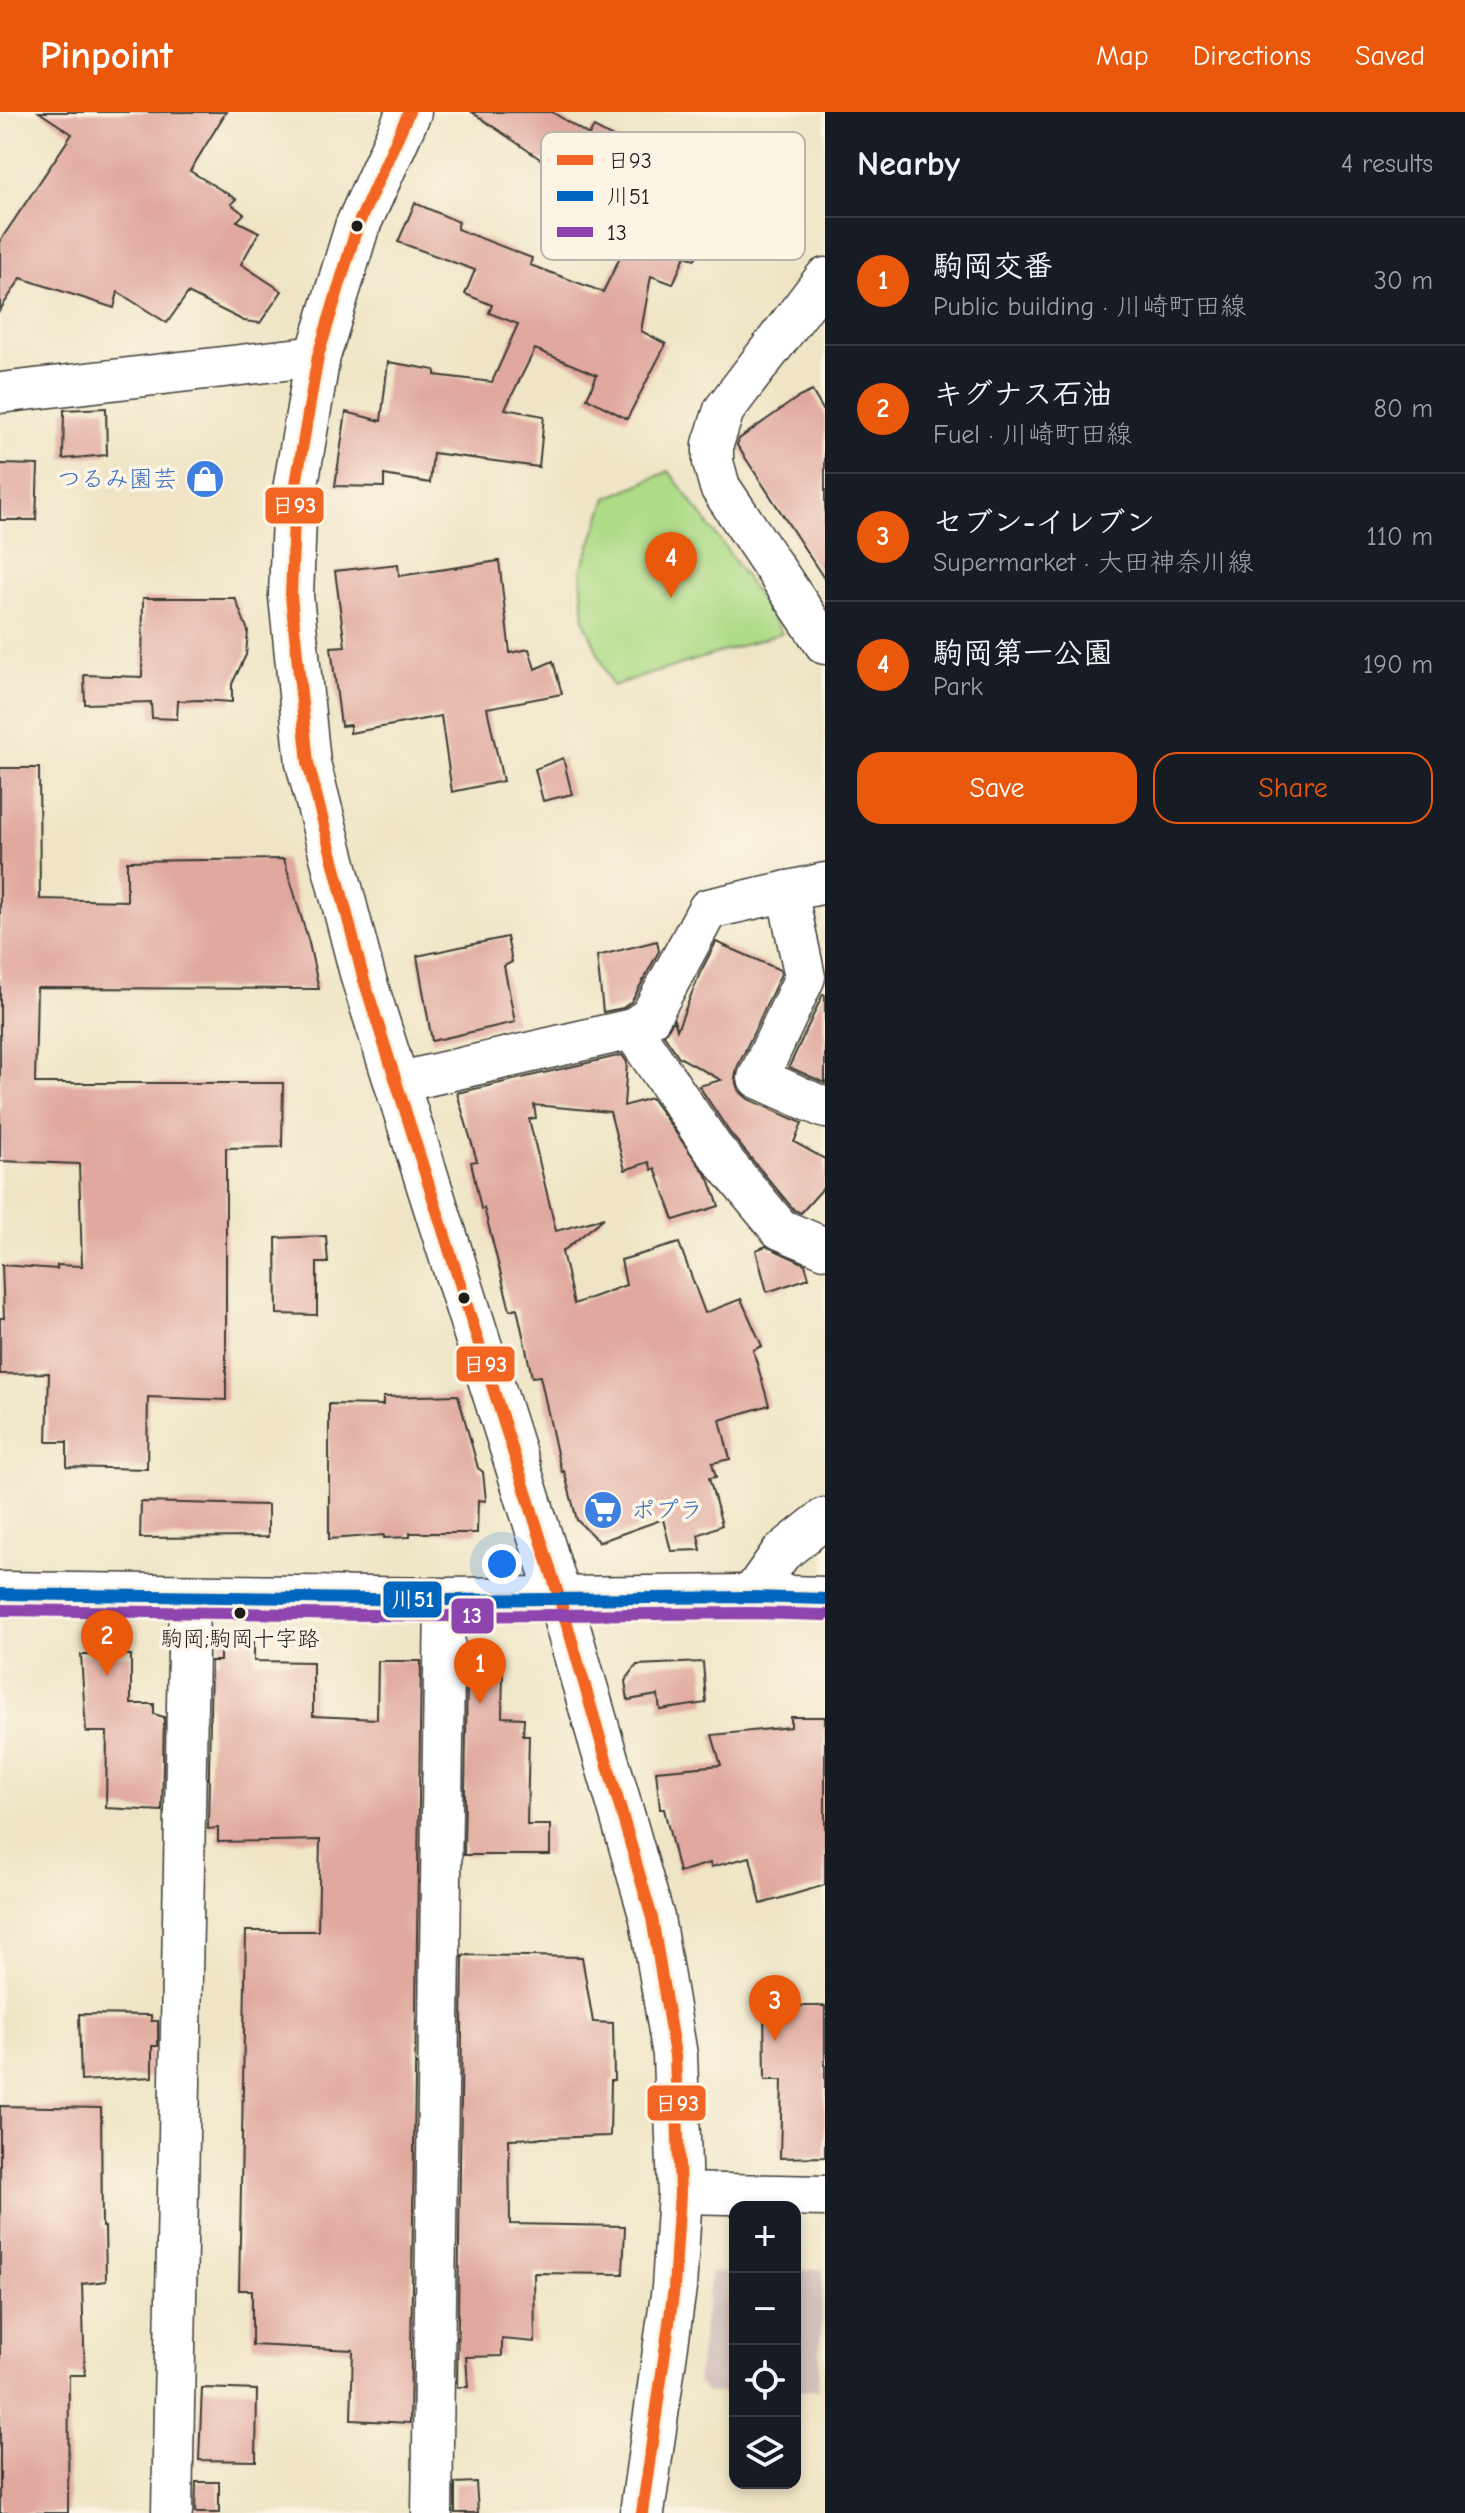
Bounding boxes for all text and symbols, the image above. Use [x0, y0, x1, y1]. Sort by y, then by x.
text: Pinpoint [40, 34, 173, 78]
text: Map [1096, 40, 1149, 72]
text: Directions [1193, 40, 1311, 72]
text: Saved [1355, 40, 1425, 72]
legend [541, 132, 805, 260]
text: Nearby [857, 144, 960, 184]
text: 日93 [607, 148, 652, 174]
text: 4 results [1341, 149, 1433, 179]
text: 川51 [607, 184, 650, 210]
unlabelled marker [349, 218, 365, 234]
text: 13 [607, 220, 627, 246]
text: 駒岡交番 [933, 249, 1053, 284]
text: 1 [878, 266, 888, 296]
text: 30 m [1374, 266, 1433, 296]
text: Public building · 川崎町田線 [933, 292, 1246, 322]
text: キグナス石油 [933, 377, 1112, 412]
text: 2 [877, 394, 889, 424]
text: 80 m [1374, 394, 1433, 424]
text: Fuel · 川崎町田線 [933, 420, 1132, 450]
shop icon: つるみ園芸 [184, 458, 226, 500]
place label: つるみ園芸 [57, 465, 177, 493]
line badge: 日93 [264, 486, 325, 525]
text: 日93 [272, 493, 316, 519]
text: セブン-イレブン [933, 505, 1155, 540]
text: 3 [877, 522, 889, 552]
text: 110 m [1366, 522, 1433, 552]
pin: 4 [645, 532, 697, 598]
text: Supermarket · 大田神奈川線 [933, 548, 1253, 578]
text: 駒岡第一公園 [933, 636, 1113, 671]
text: 4 [877, 650, 889, 680]
text: 190 m [1363, 650, 1433, 680]
text: Park [933, 672, 983, 702]
button: Save [857, 752, 1137, 824]
button: Share [1153, 752, 1433, 824]
unlabelled marker [456, 1290, 472, 1306]
line badge: 日93 [455, 1345, 516, 1383]
text: 日93 [463, 1352, 507, 1378]
supermarket icon: ポプラ [582, 1489, 624, 1531]
place label: ポプラ [631, 1496, 703, 1524]
your location [482, 1544, 522, 1584]
line badge: 川51 [382, 1580, 443, 1619]
text: 川51 [392, 1587, 434, 1613]
line badge: 13 [450, 1597, 495, 1635]
text: 13 [462, 1603, 482, 1629]
marker: 駒岡;駒岡十字路 [232, 1605, 248, 1621]
pin: 2 [81, 1610, 133, 1676]
place label: 駒岡;駒岡十字路 [161, 1626, 319, 1652]
pin: 1 [454, 1638, 506, 1704]
pin: 3 [749, 1975, 801, 2041]
line badge: 日93 [646, 2084, 707, 2122]
text: 日93 [655, 2091, 699, 2117]
map controls [729, 2201, 801, 2489]
button: + [729, 2201, 801, 2273]
button: − [729, 2273, 801, 2345]
button: locate [729, 2345, 801, 2417]
button: layers [729, 2417, 801, 2489]

